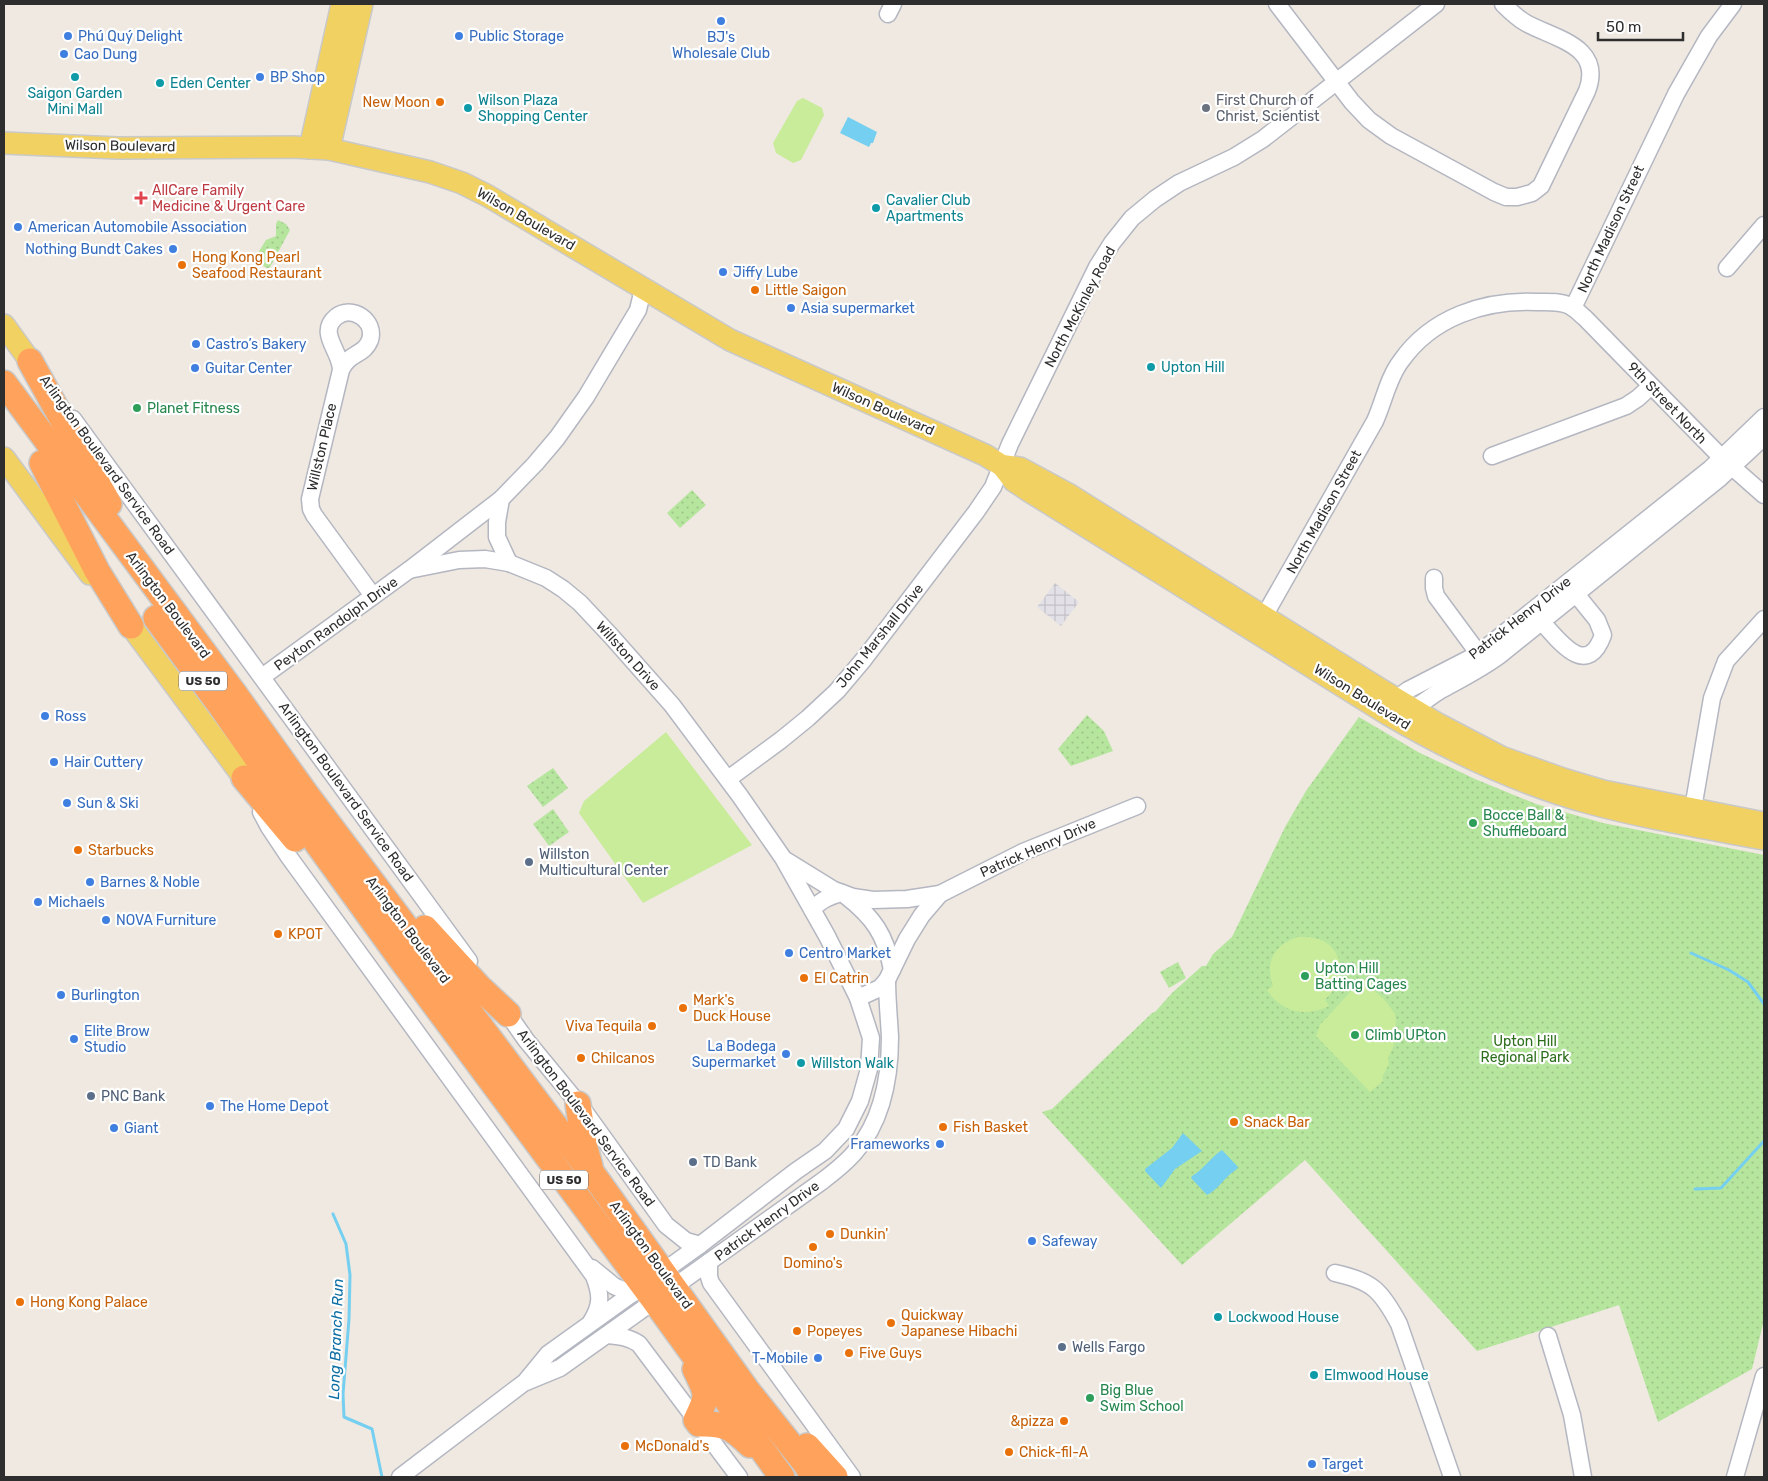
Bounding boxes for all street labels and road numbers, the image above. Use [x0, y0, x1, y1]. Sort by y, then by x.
street label: Wilson Boulevard [65, 137, 175, 155]
street label: North Madison Street [1574, 162, 1648, 295]
street label: Wilson Boulevard [474, 184, 578, 254]
street label: North McKinley Road [1041, 244, 1119, 370]
street label: 9th Street North [1624, 359, 1710, 447]
street label: Arlington Boulevard Service Road [36, 372, 178, 558]
street label: Wilson Boulevard [829, 379, 937, 439]
street label: Willston Place [304, 401, 340, 493]
street label: North Madison Street [1283, 447, 1365, 577]
street label: Arlington Boulevard [122, 548, 214, 662]
street label: Peyton Randolph Drive [271, 573, 401, 675]
street label: Patrick Henry Drive [1465, 573, 1575, 663]
street label: John Marshall Drive [833, 580, 927, 691]
street label: Willston Drive [592, 618, 664, 694]
street label: Wilson Boulevard [1311, 660, 1413, 734]
road number: US 50 [179, 671, 227, 690]
street label: Arlington Boulevard Service Road [275, 699, 417, 885]
street label: Patrick Henry Drive [977, 815, 1099, 881]
street label: Arlington Boulevard [362, 873, 454, 987]
street label: Arlington Boulevard Service Road [514, 1026, 658, 1210]
road number: US 50 [540, 1170, 588, 1190]
street label: Patrick Henry Drive [711, 1177, 823, 1265]
street label: Arlington Boulevard [606, 1198, 696, 1312]

